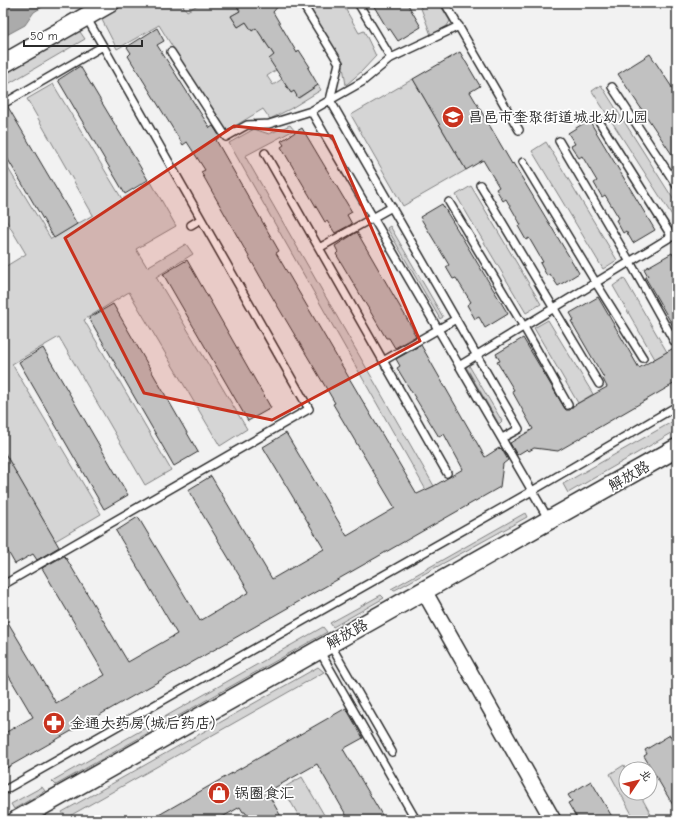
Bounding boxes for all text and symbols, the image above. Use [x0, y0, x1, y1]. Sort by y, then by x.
scale bar [24, 22, 142, 48]
text: 50 m [30, 29, 58, 43]
school or university icon: 昌邑市奎聚街道城北幼儿园 [440, 104, 466, 130]
place label: 昌邑市奎聚街道城北幼儿园 [468, 108, 648, 126]
street label: 解放路 [605, 457, 653, 495]
street label: 解放路 [323, 615, 371, 653]
pharmacy icon: 金通大药房(城后药店) [41, 710, 67, 736]
place label: 金通大药房(城后药店) [70, 714, 215, 732]
north arrow [618, 761, 658, 801]
text: 北 [637, 767, 654, 784]
shop icon: 锅圈食汇 [206, 780, 232, 806]
place label: 锅圈食汇 [234, 784, 294, 802]

